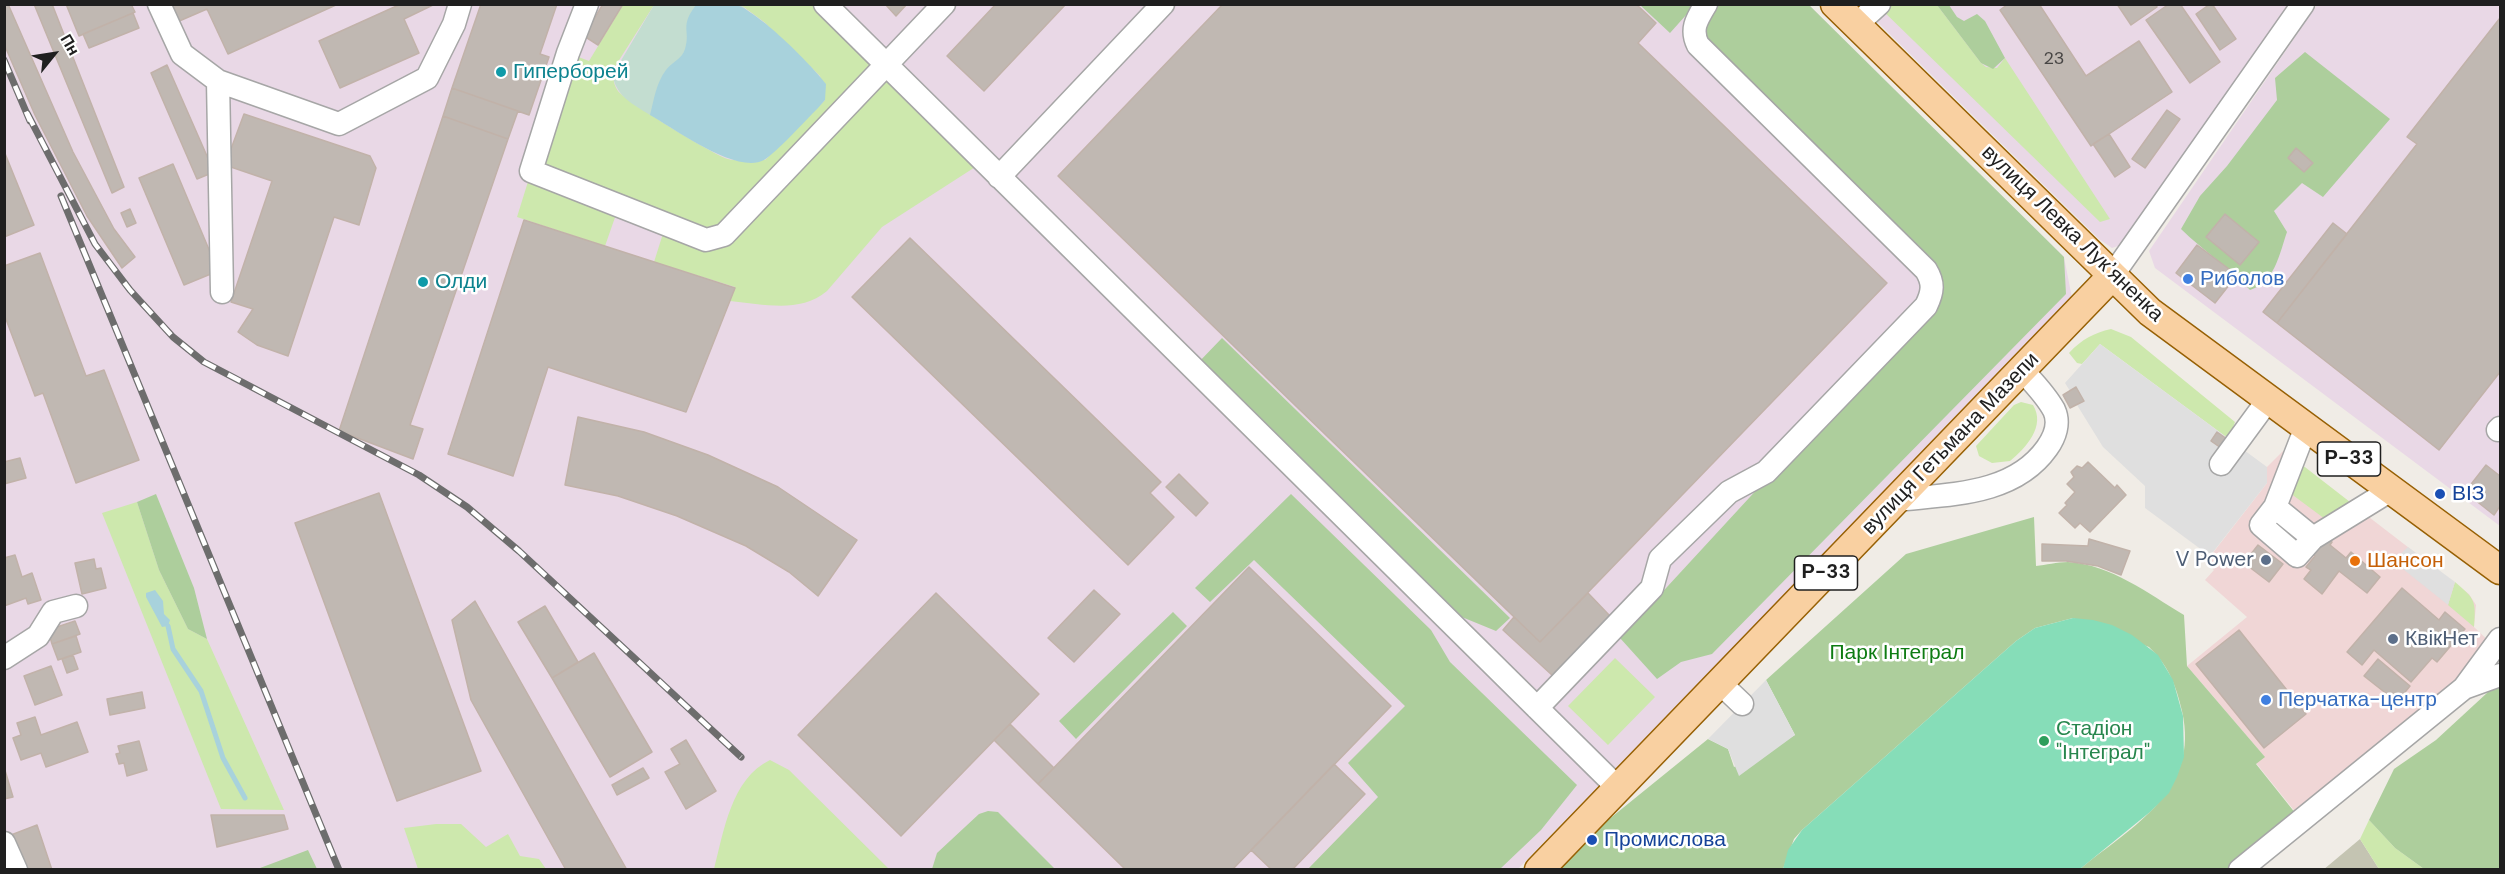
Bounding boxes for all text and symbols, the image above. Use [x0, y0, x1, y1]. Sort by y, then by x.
north arrow [24, 24, 84, 84]
text: Пн [56, 30, 84, 59]
house number: 23 [2043, 48, 2065, 70]
place label: Гиперборей [513, 59, 628, 85]
marker: Гиперборей [494, 65, 508, 79]
street label: вулиця Левка Лукʼяненка [1976, 140, 2168, 328]
place label: Риболов [2200, 266, 2284, 292]
place label: Олди [435, 269, 487, 295]
marker: Риболов [2181, 272, 2195, 286]
marker: Олди [416, 275, 430, 289]
street label: вулиця Гетьмана Мазепи [1857, 348, 2045, 540]
road number: Р-33 [2318, 442, 2380, 476]
place label: ВІЗ [2452, 481, 2485, 507]
marker: ВІЗ [2433, 487, 2447, 501]
place label: V Power [2175, 547, 2254, 573]
place label: Шансон [2367, 548, 2444, 574]
marker: V Power [2259, 553, 2273, 567]
marker: Шансон [2348, 554, 2362, 568]
road number: Р-33 [1794, 556, 1858, 590]
place label: КвікНет [2405, 626, 2478, 652]
marker: КвікНет [2386, 632, 2400, 646]
park label: Парк Інтеграл [1830, 640, 1964, 666]
place label: Перчатка-центр [2278, 687, 2437, 713]
marker: Перчатка-центр [2259, 693, 2273, 707]
place label: Стадіон "Інтеграл" [2056, 716, 2150, 766]
marker: Стадіон "Інтеграл" [2037, 734, 2051, 748]
place label: Промислова [1604, 827, 1726, 853]
marker: Промислова [1585, 833, 1599, 847]

